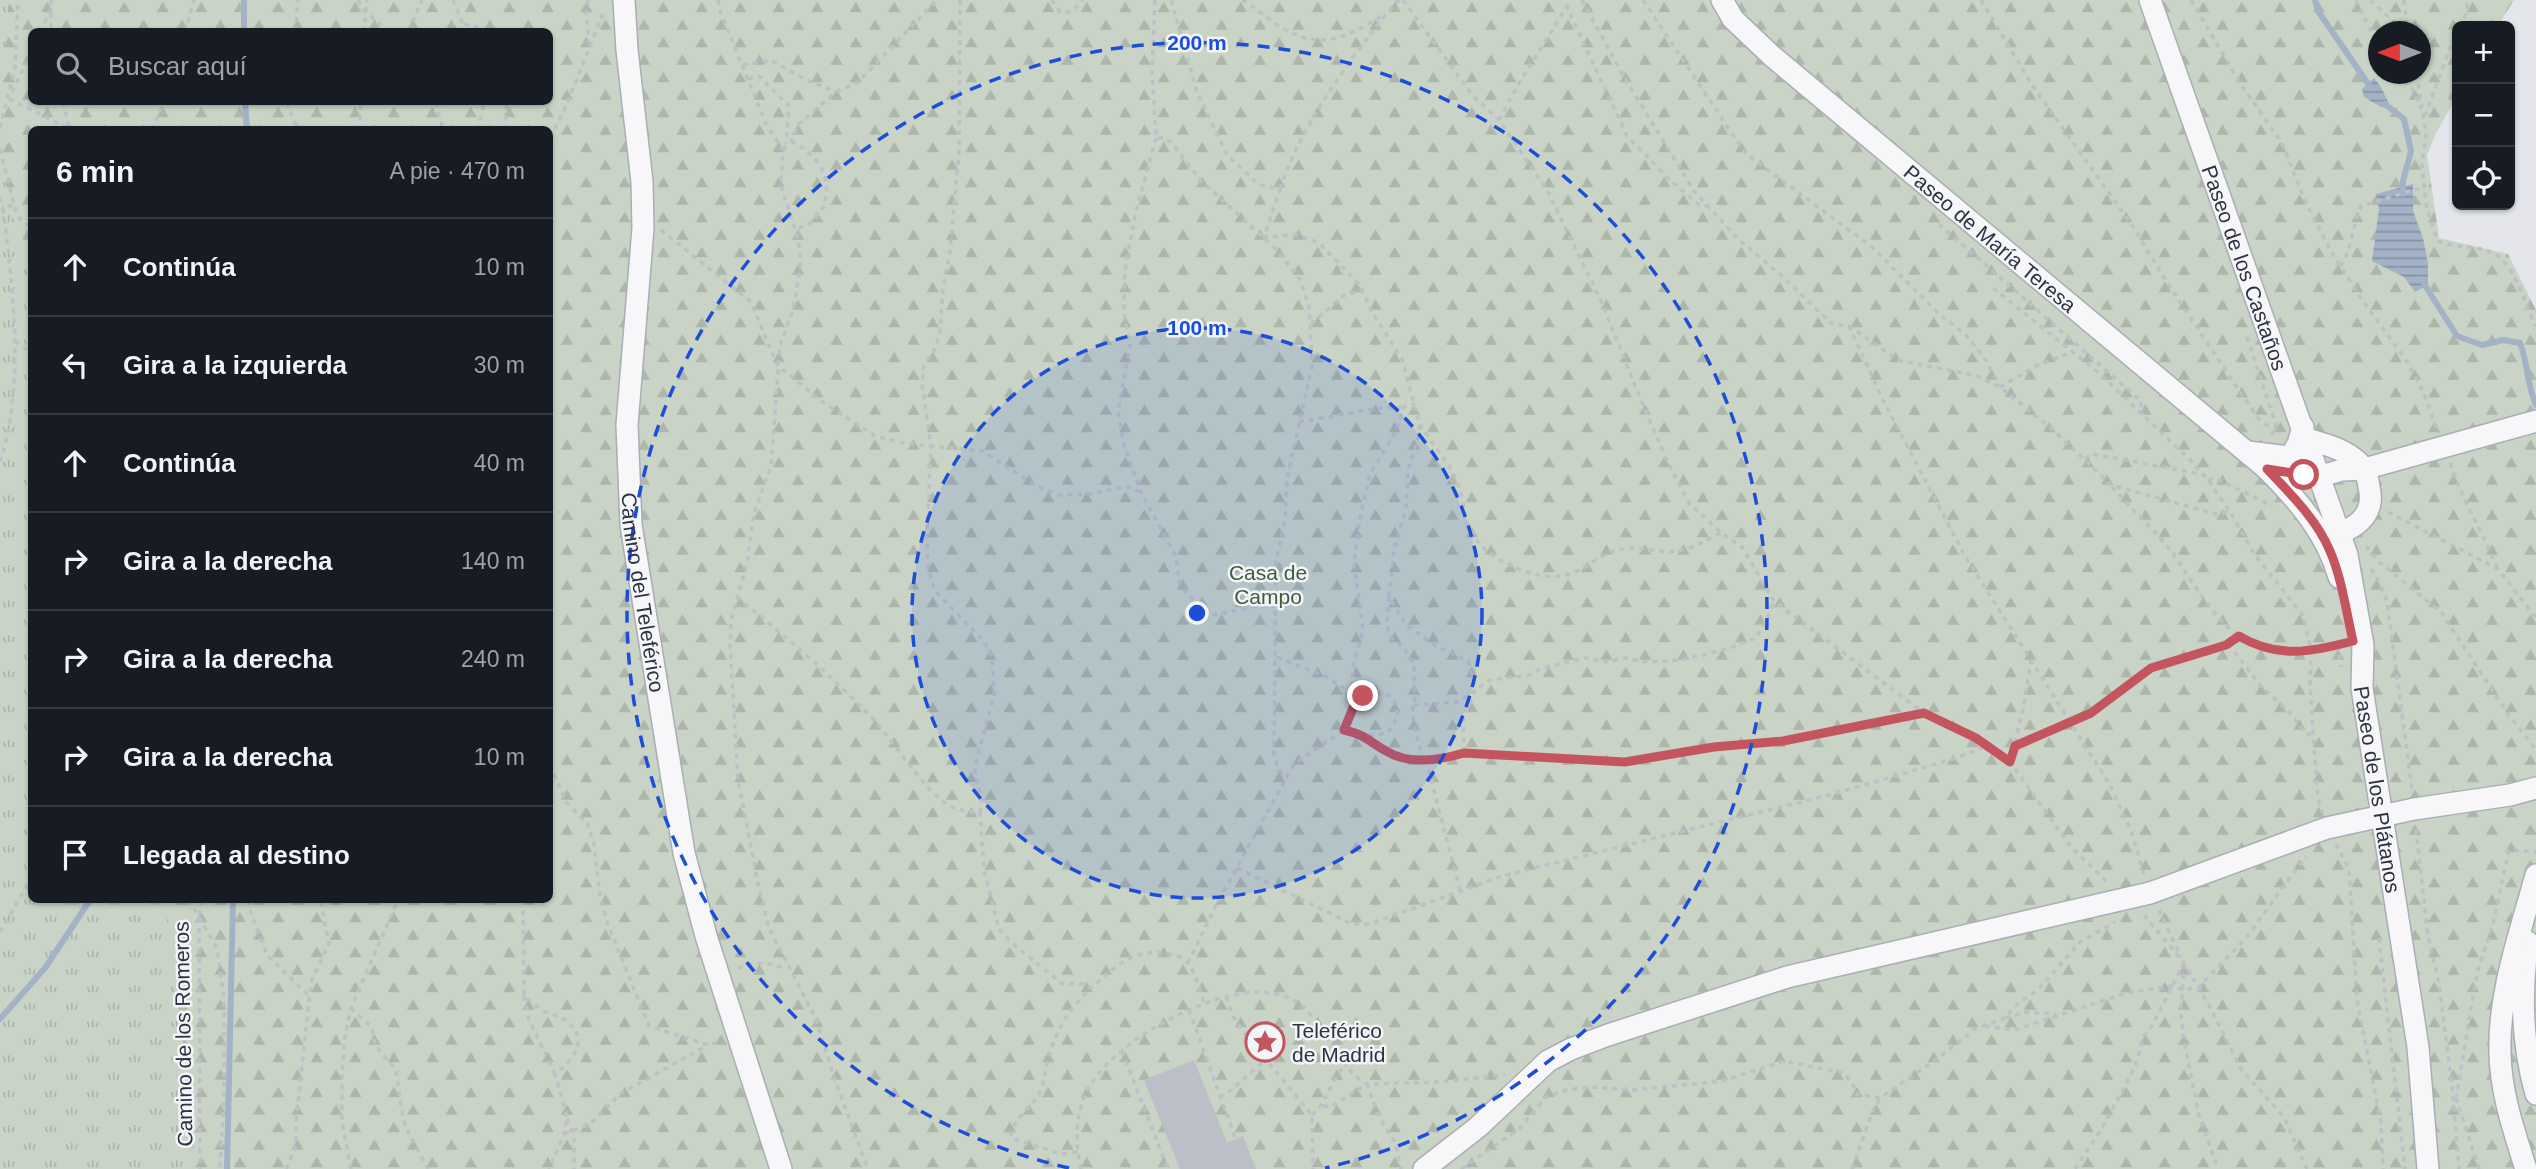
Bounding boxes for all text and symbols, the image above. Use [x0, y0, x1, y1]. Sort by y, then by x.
north arrow [2368, 21, 2431, 84]
map controls [2452, 21, 2515, 210]
button: + [2452, 21, 2515, 84]
search box [28, 28, 553, 105]
text: 200 m [1167, 31, 1227, 54]
icon: search [52, 48, 90, 86]
text: Buscar aquí [108, 51, 247, 81]
button: − [2452, 84, 2515, 147]
button: locate [2452, 147, 2515, 210]
text: 6 min [56, 155, 134, 188]
text: A pie · 470 m [389, 158, 525, 184]
street label: Paseo de María Teresa [1900, 160, 2081, 317]
street label: Paseo de los Castaños [2198, 162, 2292, 373]
icon: ahead [56, 248, 94, 286]
text: Continúa [123, 252, 236, 282]
text: 10 m [474, 254, 525, 280]
text: 100 m [1167, 316, 1227, 339]
icon: left [56, 346, 94, 384]
text: Gira a la izquierda [123, 350, 347, 380]
text: 30 m [474, 352, 525, 378]
icon: ahead [56, 444, 94, 482]
text: Continúa [123, 448, 236, 478]
text: 40 m [474, 450, 525, 476]
route start [2288, 459, 2319, 490]
street label: Camino del Teleférico [618, 492, 669, 694]
icon: right [56, 542, 94, 580]
text: Gira a la derecha [123, 546, 333, 576]
text: 140 m [461, 548, 525, 574]
park label: Casa de Campo [1229, 561, 1307, 608]
centre of rings [1185, 601, 1209, 625]
icon: right [56, 640, 94, 678]
text: Gira a la derecha [123, 644, 333, 674]
text: 240 m [461, 646, 525, 672]
route end [1347, 680, 1378, 711]
street label: Paseo de los Plátanos [2350, 684, 2405, 895]
icon: right [56, 738, 94, 776]
text: Gira a la derecha [123, 742, 333, 772]
text: 10 m [474, 744, 525, 770]
icon: arrive [56, 836, 94, 874]
text: Llegada al destino [123, 840, 350, 870]
street label: Camino de los Romeros [170, 921, 196, 1147]
place label: Teleférico de Madrid [1292, 1019, 1385, 1066]
place icon: Teleférico de Madrid [1244, 1021, 1286, 1063]

